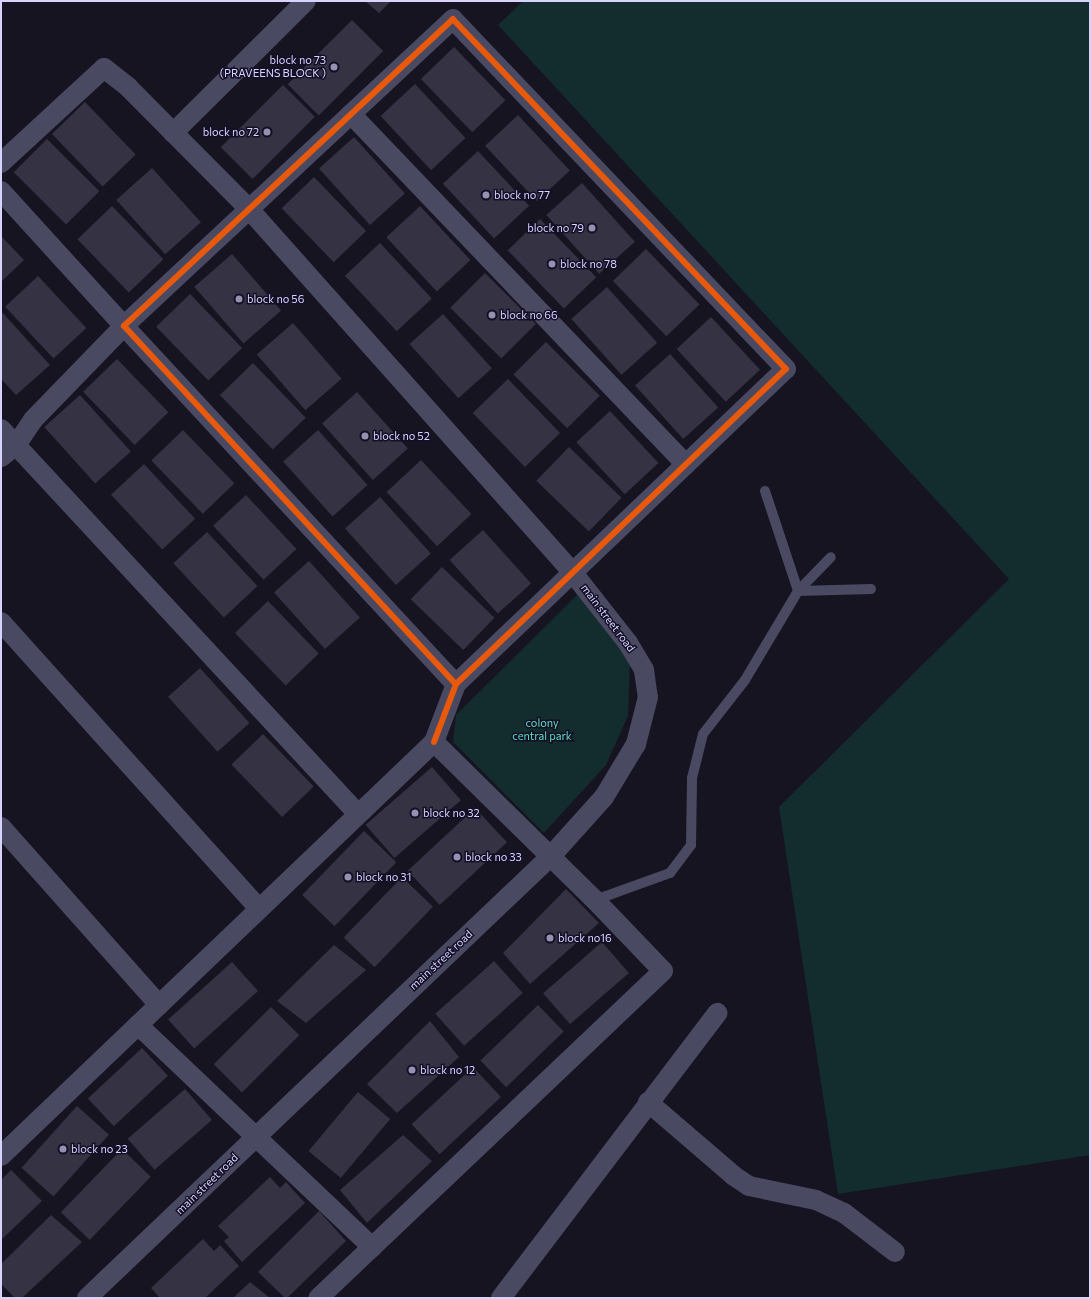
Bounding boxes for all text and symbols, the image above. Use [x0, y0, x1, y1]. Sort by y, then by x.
place label: block no 73 (PRAVEENS BLOCK ) [220, 54, 326, 80]
marker: block no 73 (PRAVEENS BLOCK ) [329, 62, 339, 72]
place label: block no 72 [203, 125, 259, 139]
marker: block no 72 [262, 127, 272, 137]
place label: block no 77 [494, 188, 550, 202]
marker: block no 77 [481, 190, 491, 200]
place label: block no 79 [527, 221, 584, 235]
marker: block no 79 [587, 223, 597, 233]
place label: block no 78 [560, 257, 617, 271]
marker: block no 78 [547, 259, 557, 269]
place label: block no 56 [247, 292, 304, 306]
marker: block no 56 [234, 294, 244, 304]
place label: block no 66 [500, 308, 558, 322]
marker: block no 66 [487, 310, 497, 320]
place label: block no 52 [373, 429, 430, 443]
marker: block no 52 [360, 431, 370, 441]
street label: main street road [578, 582, 638, 654]
park label: colony central park [512, 717, 572, 743]
place label: block no 32 [423, 806, 480, 820]
marker: block no 32 [410, 808, 420, 818]
place label: block no 33 [465, 850, 522, 864]
marker: block no 33 [452, 852, 462, 862]
place label: block no 31 [356, 870, 411, 884]
marker: block no 31 [343, 872, 353, 882]
street label: main street road [407, 927, 475, 993]
place label: block no16 [558, 931, 612, 945]
marker: block no16 [545, 933, 555, 943]
place label: block no 12 [420, 1063, 475, 1077]
marker: block no 12 [407, 1065, 417, 1075]
place label: block no 23 [71, 1142, 128, 1156]
marker: block no 23 [58, 1144, 68, 1154]
street label: main street road [173, 1151, 241, 1217]

